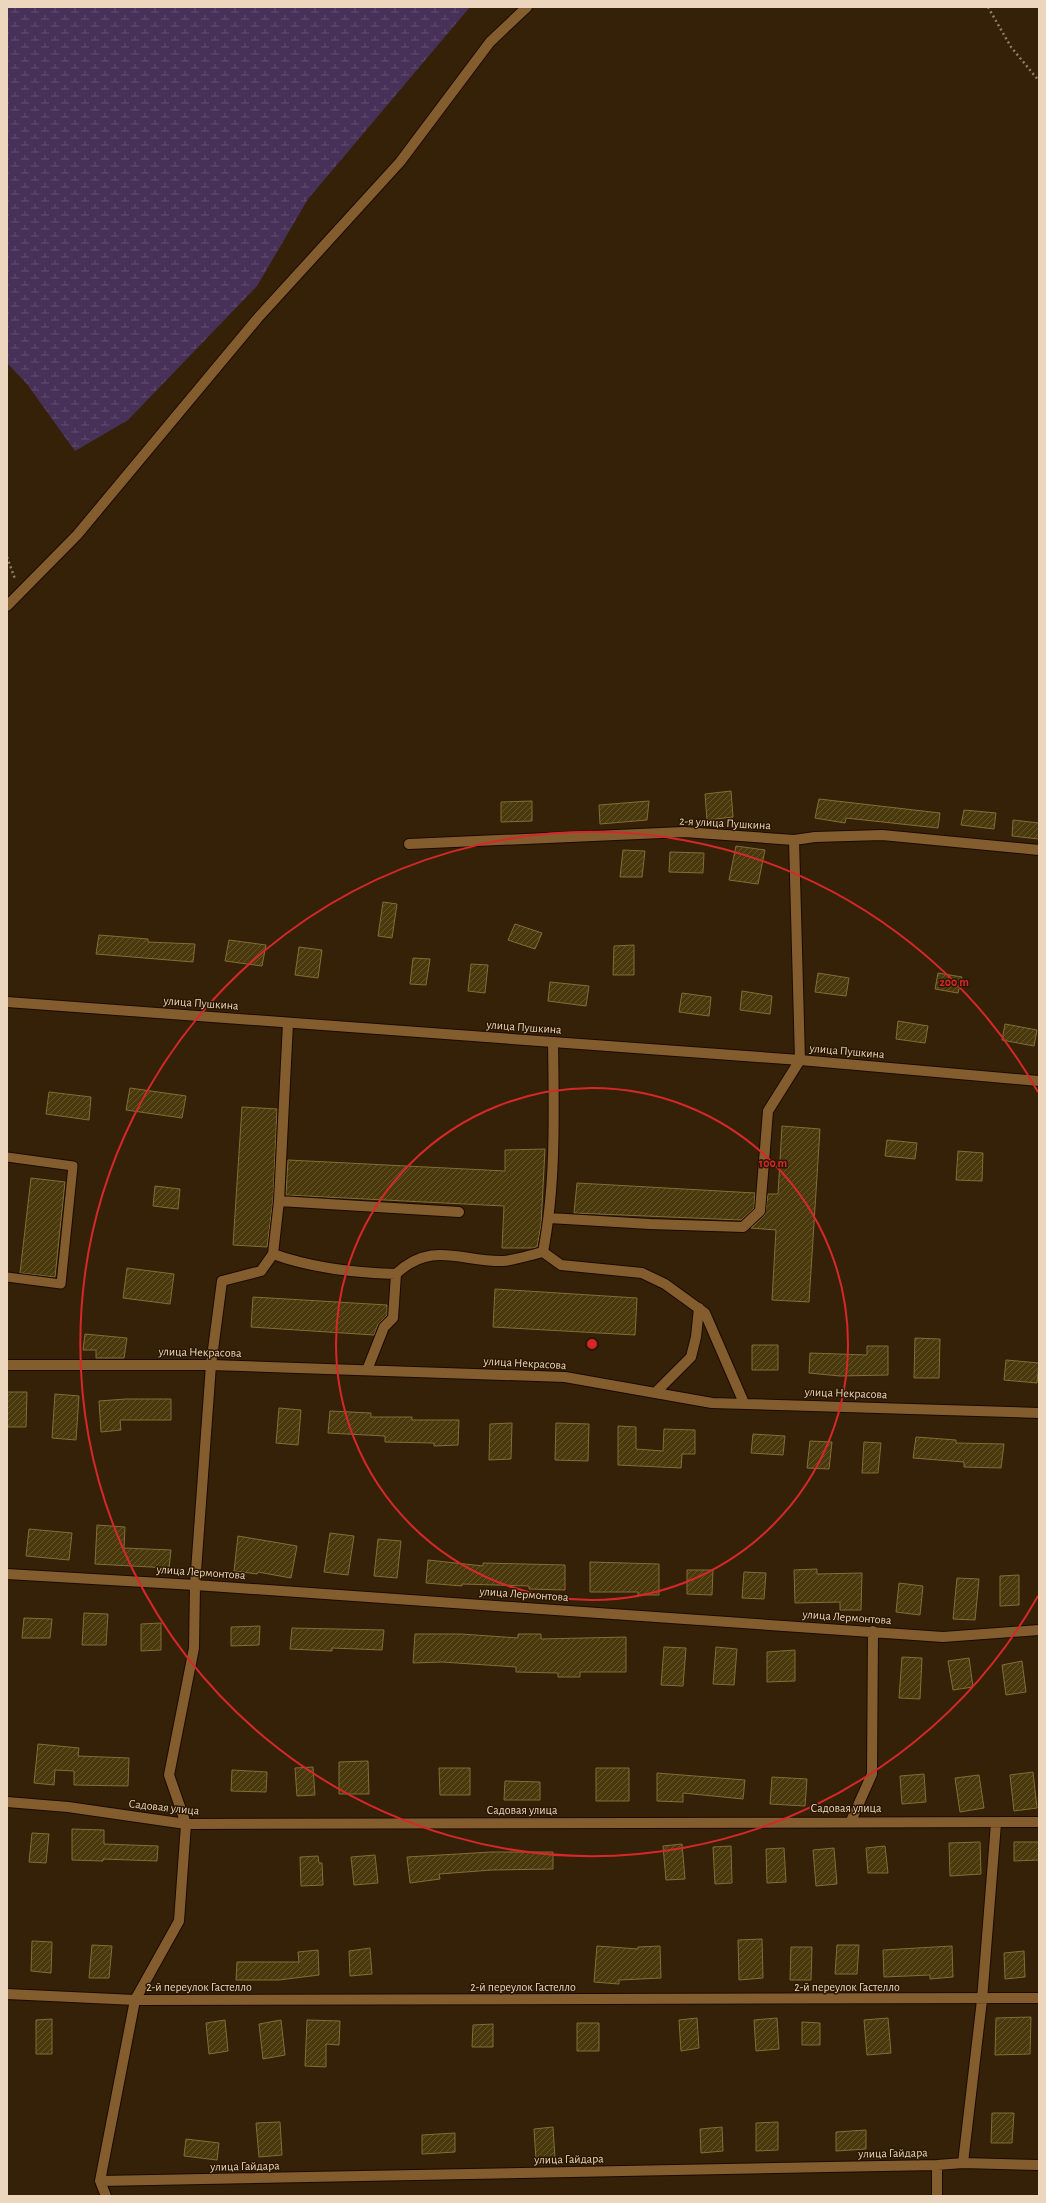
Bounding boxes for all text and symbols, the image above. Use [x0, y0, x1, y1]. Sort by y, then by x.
street label: 2-я улица Пушкина [679, 815, 772, 832]
text: 200 m [939, 976, 969, 988]
street label: улица Пушкина [162, 994, 239, 1013]
street label: улица Пушкина [485, 1018, 562, 1037]
street label: улица Пушкина [808, 1042, 886, 1061]
text: 100 m [759, 1157, 787, 1169]
centre of rings [585, 1337, 599, 1351]
street label: улица Некрасова [157, 1345, 242, 1360]
street label: улица Некрасова [482, 1355, 567, 1372]
street label: улица Некрасова [803, 1386, 888, 1401]
street label: улица Лермонтова [155, 1563, 246, 1582]
street label: улица Лермонтова [478, 1585, 569, 1604]
street label: улица Лермонтова [801, 1608, 892, 1627]
street label: Садовая улица [128, 1797, 200, 1818]
street label: Садовая улица [810, 1802, 882, 1815]
street label: Садовая улица [486, 1804, 558, 1817]
street label: 2-й переулок Гастелло [146, 1981, 252, 1994]
street label: 2-й переулок Гастелло [470, 1981, 576, 1994]
street label: 2-й переулок Гастелло [794, 1981, 900, 1994]
street label: улица Гайдара [857, 2146, 928, 2161]
street label: улица Гайдара [533, 2152, 604, 2167]
street label: улица Гайдара [209, 2159, 280, 2174]

